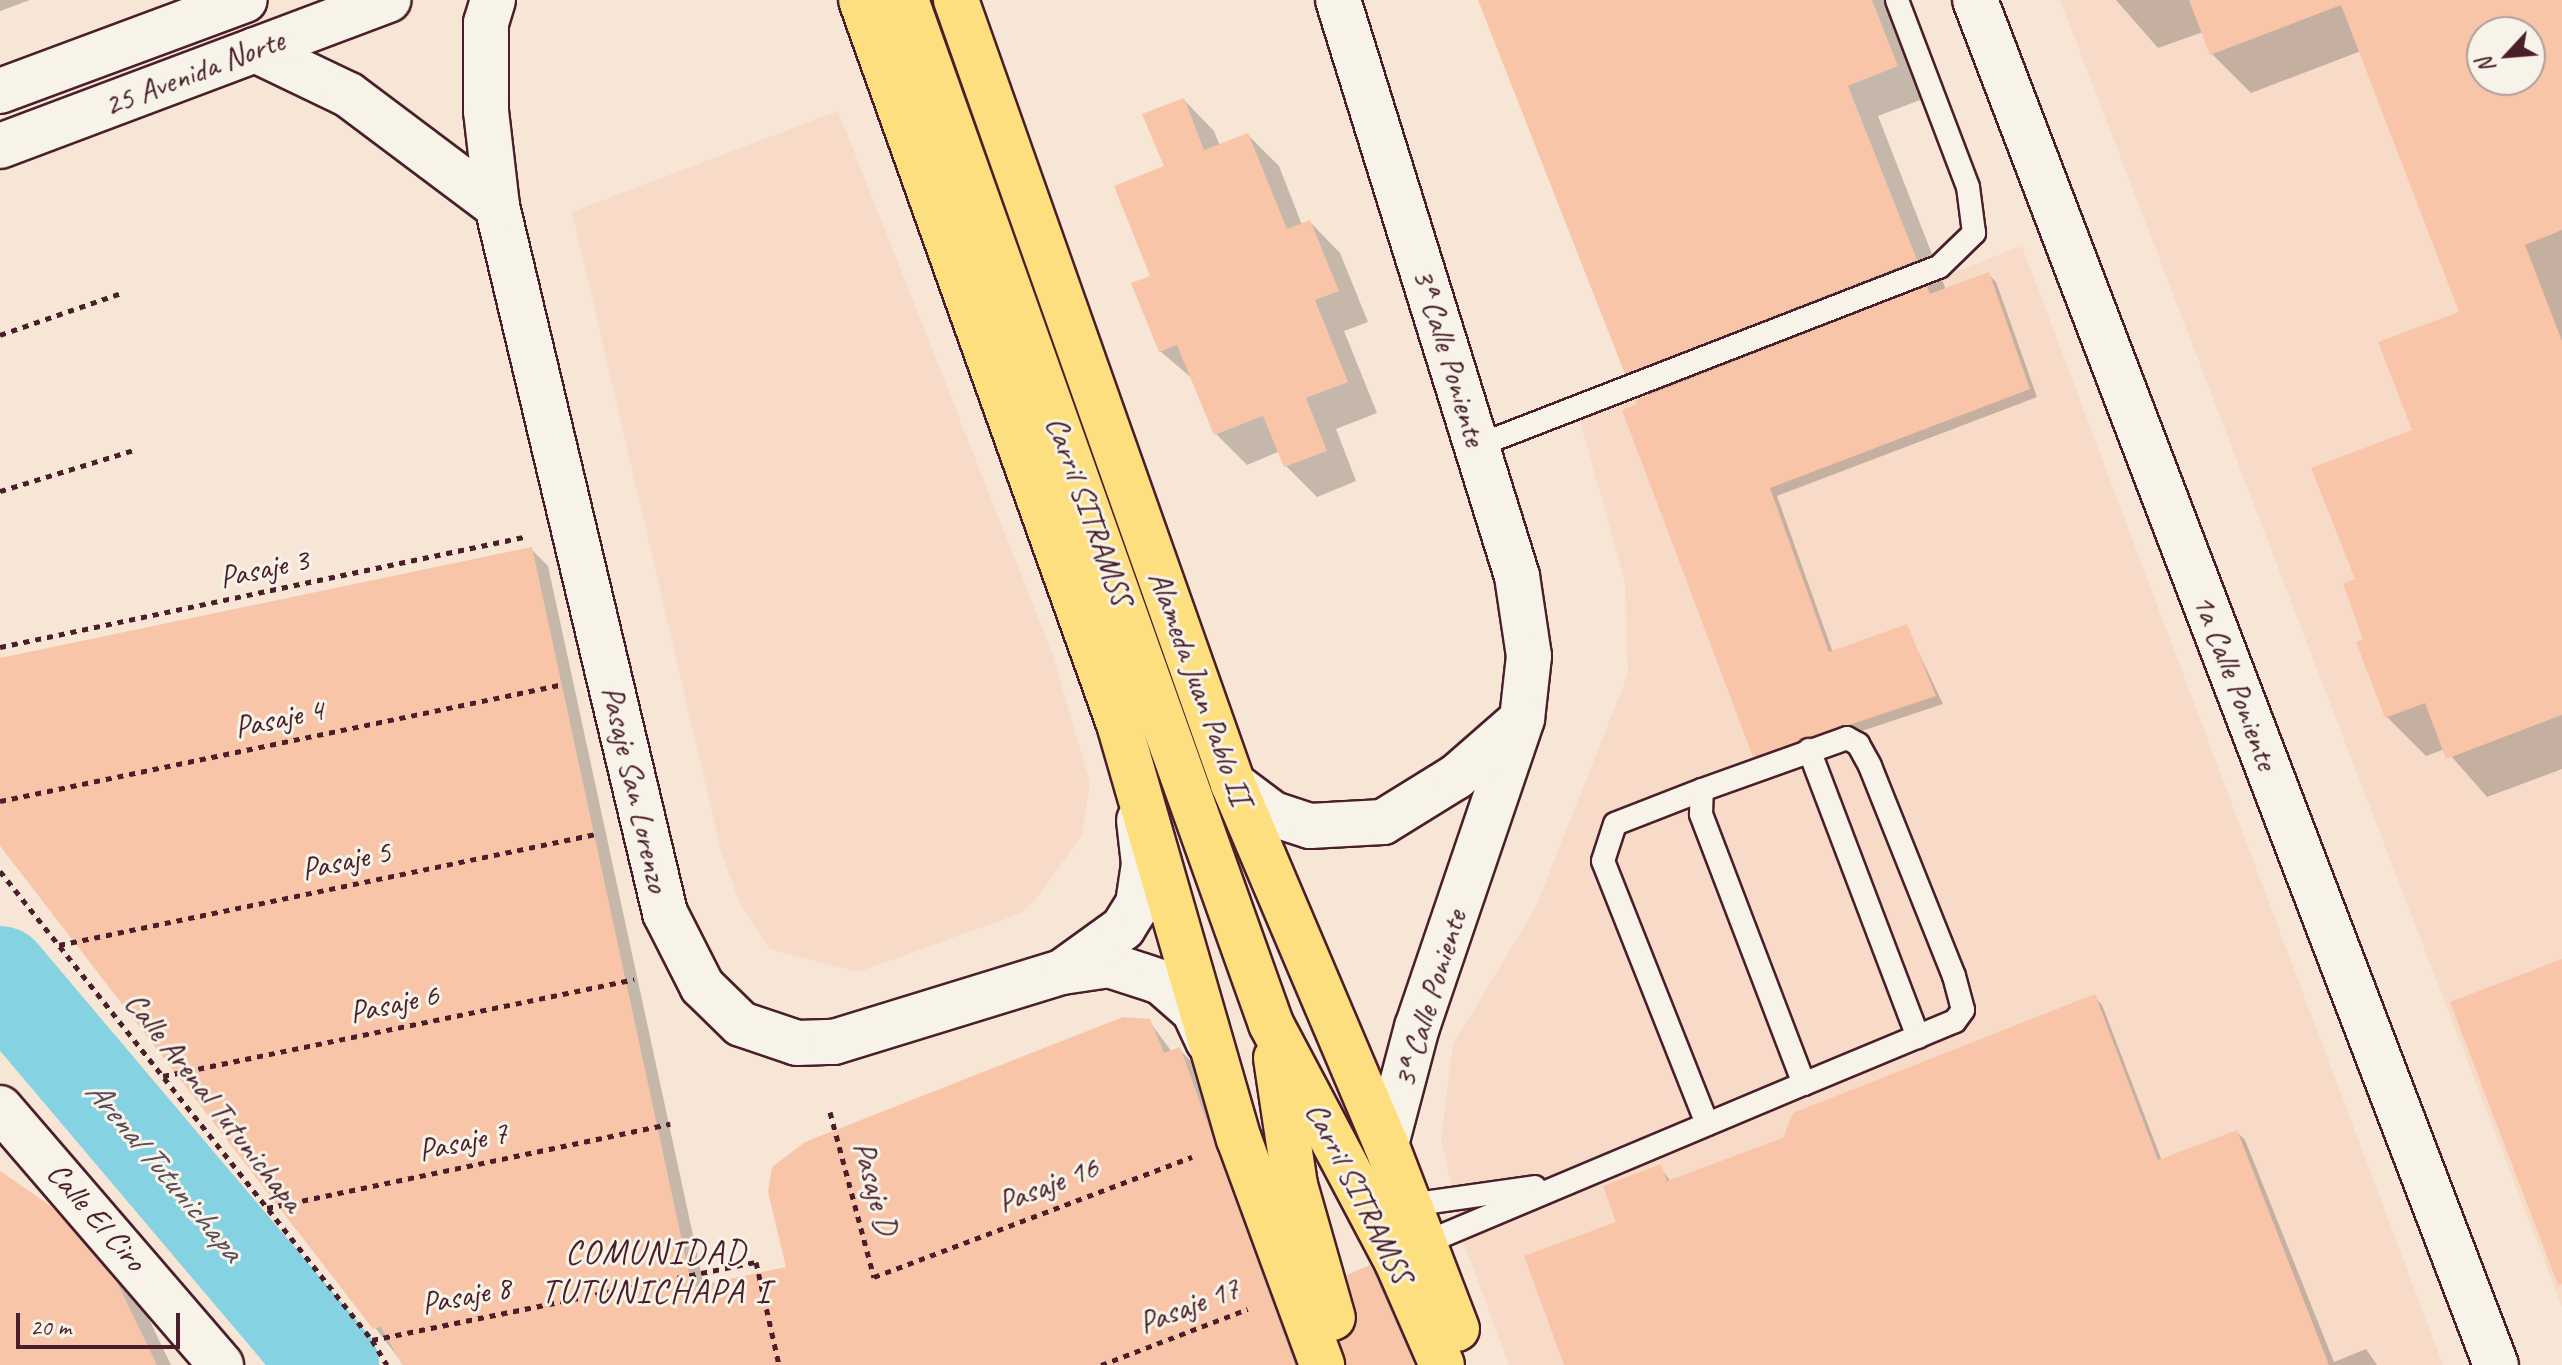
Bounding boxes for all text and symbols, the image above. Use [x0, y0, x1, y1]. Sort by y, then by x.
north arrow [2466, 16, 2546, 96]
street label: 25 Avenida Norte [98, 21, 290, 125]
text: N [2471, 53, 2502, 78]
street label: 3ª Calle Poniente [1404, 264, 1494, 450]
street label: Carril SITRAMSS [1037, 411, 1141, 611]
street label: Pasaje 3 [216, 541, 312, 597]
street label: Alameda Juan Pablo II [1140, 565, 1260, 811]
street label: 1a Calle Poniente [2184, 589, 2286, 775]
street label: Pasaje San Lorenzo [593, 682, 677, 896]
street label: Pasaje 4 [231, 691, 327, 747]
street label: Pasaje 5 [298, 833, 394, 889]
street label: 3ª Calle Poniente [1385, 906, 1475, 1092]
street label: Pasaje 6 [346, 976, 442, 1032]
street label: Calle Arenal Tutunichapa [116, 984, 312, 1220]
water label: Arenal Tutunichapa [78, 1071, 252, 1269]
street label: Carril SITRAMSS [1297, 1096, 1421, 1290]
street label: Pasaje 7 [415, 1114, 511, 1170]
street label: Pasaje D [844, 1137, 906, 1239]
street label: Pasaje 16 [992, 1148, 1104, 1222]
street label: Calle El Ciro [38, 1155, 154, 1279]
district label: COMUNIDAD TUTUNICHAPA I [541, 1231, 771, 1310]
street label: Pasaje 8 [418, 1269, 514, 1323]
street label: Pasaje 17 [1133, 1269, 1245, 1343]
scale bar [20, 1297, 184, 1347]
text: 20 m [30, 1312, 71, 1342]

